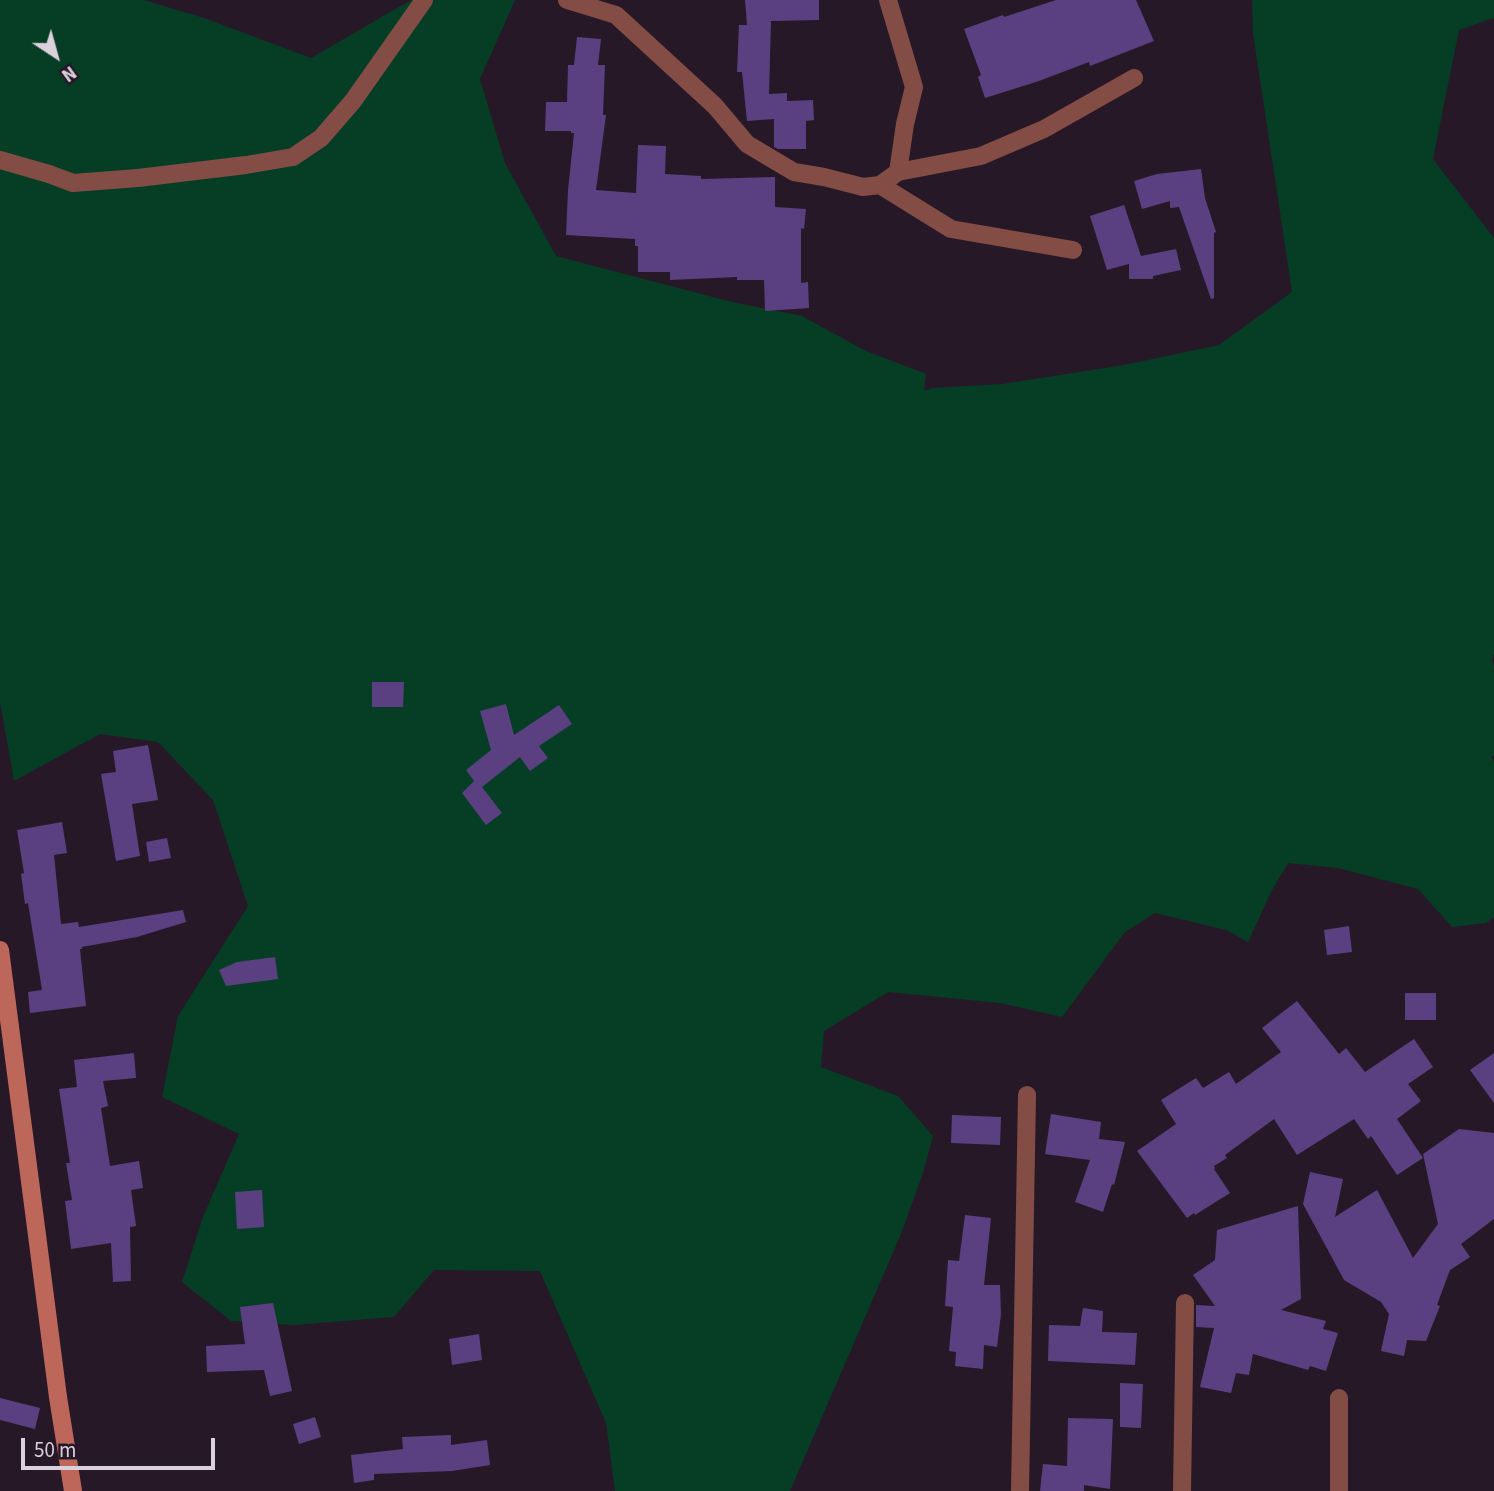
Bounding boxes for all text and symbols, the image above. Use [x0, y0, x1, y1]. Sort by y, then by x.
north arrow [21, 21, 91, 91]
text: N [56, 59, 82, 88]
scale bar [24, 1424, 219, 1468]
text: 50 m [34, 1435, 76, 1465]

